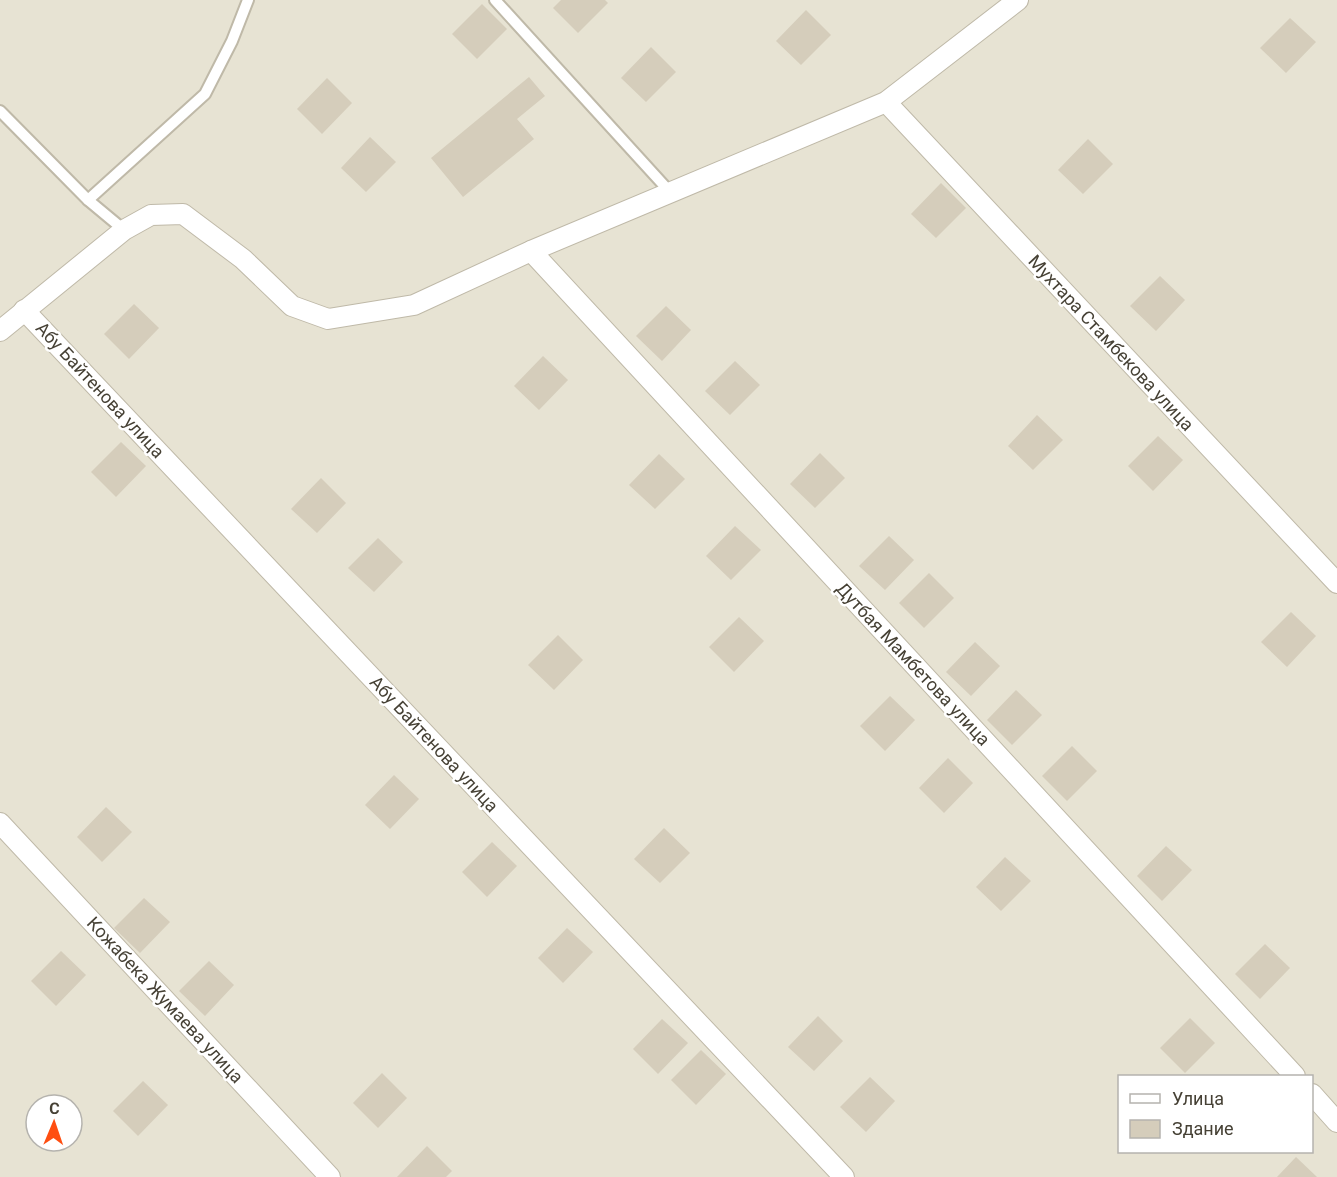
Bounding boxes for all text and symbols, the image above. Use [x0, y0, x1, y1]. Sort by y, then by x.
street label: Мухтара Стамбекова улица [1024, 250, 1198, 435]
street label: Абу Байтенова улица [32, 317, 169, 462]
street label: Дутбая Мамбетова улица [832, 578, 995, 750]
street label: Абу Байтенова улица [366, 671, 503, 816]
street label: Кожабека Жумаева улица [83, 912, 248, 1087]
legend [1118, 1075, 1313, 1153]
text: Улица [1172, 1088, 1224, 1109]
north arrow [24, 1093, 84, 1153]
text: С [49, 1099, 60, 1118]
text: Здание [1172, 1118, 1234, 1139]

